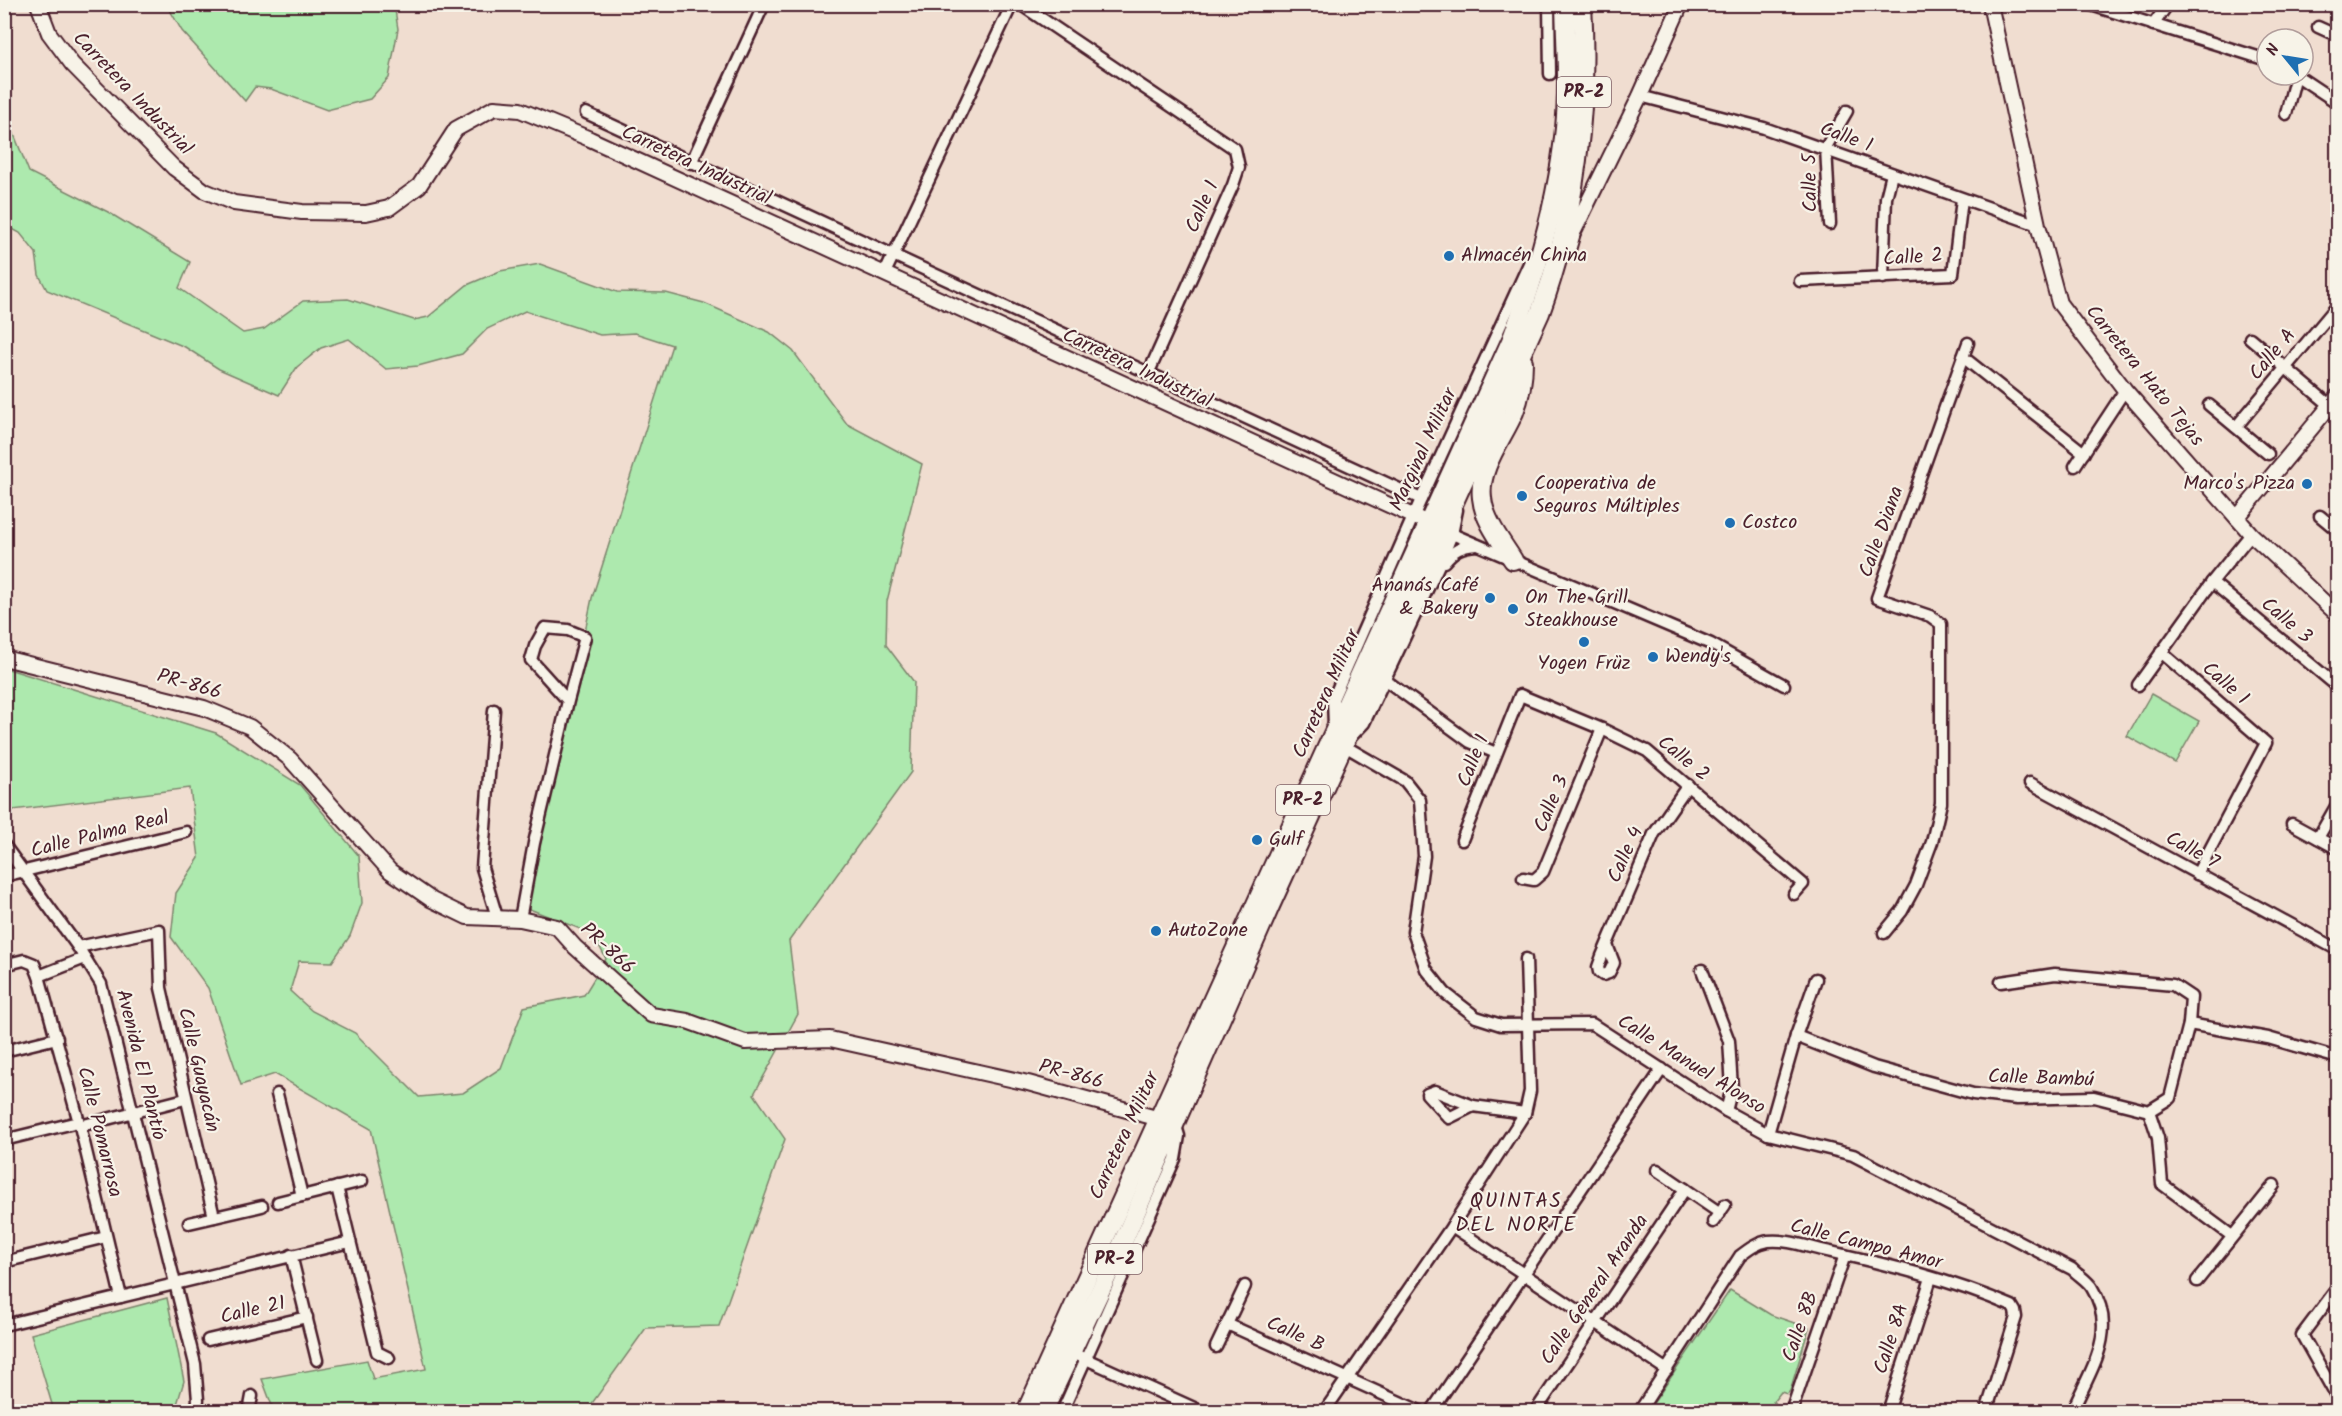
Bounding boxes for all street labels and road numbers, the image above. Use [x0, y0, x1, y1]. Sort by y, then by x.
street label: Carretera Industrial [64, 24, 200, 164]
road number: PR-2 [1557, 77, 1611, 107]
street label: Calle 1 [1815, 114, 1877, 162]
street label: Carretera Industrial [615, 117, 777, 215]
street label: Calle 5 [1794, 152, 1828, 213]
street label: Calle 1 [1177, 176, 1229, 238]
street label: Calle 2 [1882, 240, 1944, 276]
street label: Carretera Hato Tejas [2077, 298, 2212, 454]
street label: Carretera Industrial [1056, 320, 1218, 418]
street label: Calle A [2241, 322, 2305, 388]
street label: Marginal Militar [1381, 382, 1467, 517]
street label: Calle Diana [1851, 482, 1913, 582]
street label: Calle 3 [2253, 590, 2319, 652]
street label: Carretera Militar [1284, 623, 1370, 764]
street label: Calle 1 [2194, 654, 2256, 714]
street label: PR-866 [153, 661, 225, 709]
street label: Calle 2 [1650, 728, 1716, 790]
street label: Calle 1 [1449, 730, 1499, 792]
street label: Calle 3 [1526, 770, 1578, 838]
road number: PR-2 [1276, 785, 1330, 815]
street label: Calle Palma Real [27, 802, 173, 868]
street label: Calle 4 [1599, 821, 1653, 889]
street label: Calle 7 [2159, 823, 2226, 879]
street label: PR-866 [572, 915, 642, 983]
street label: Avenida El Plantío [106, 986, 174, 1144]
street label: Calle Guayacán [168, 1004, 228, 1136]
street label: Calle Manuel Alonso [1610, 1006, 1772, 1124]
street label: PR-866 [1035, 1051, 1107, 1099]
street label: Calle Bambú [1987, 1061, 2095, 1097]
street label: Calle Pomarrosa [67, 1063, 131, 1201]
street label: Carretera Militar [1081, 1065, 1169, 1205]
street label: Calle General Aranda [1532, 1208, 1658, 1372]
street label: Calle Campo Amor [1787, 1211, 1947, 1280]
road number: PR-2 [1088, 1244, 1142, 1274]
street label: Calle 8B [1774, 1287, 1828, 1367]
street label: Calle 21 [217, 1288, 289, 1334]
street label: Calle 8A [1866, 1300, 1918, 1378]
street label: Calle B [1261, 1308, 1329, 1362]

